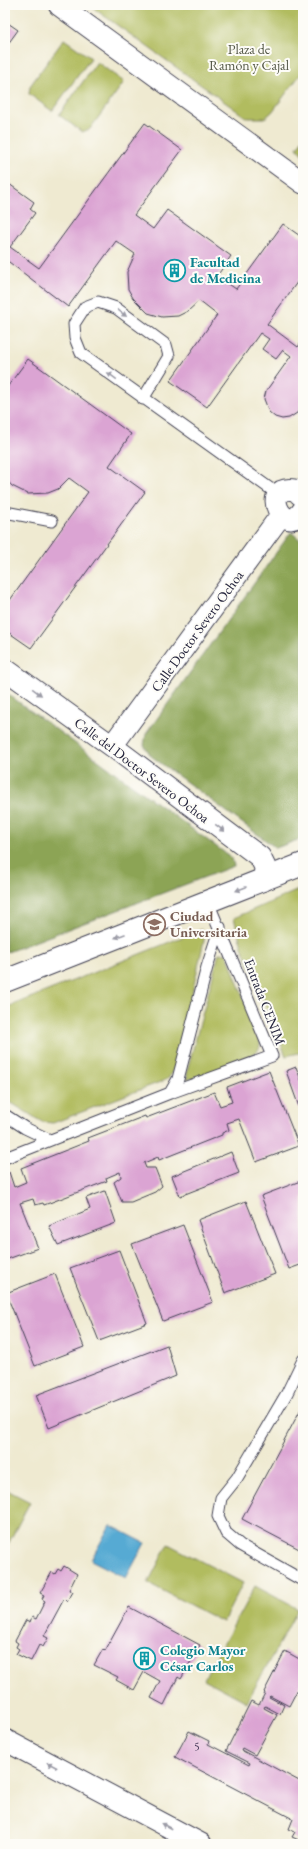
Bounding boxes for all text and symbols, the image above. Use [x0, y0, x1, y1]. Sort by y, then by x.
park label: Plaza de Ramón y Cajal [209, 40, 290, 74]
place label: Facultad de Medicina [190, 253, 262, 287]
building icon: Facultad de Medicina [161, 257, 187, 283]
one-way arrow [117, 309, 128, 317]
one-way arrow [106, 372, 117, 380]
street label: Calle Doctor Severo Ochoa [147, 566, 247, 695]
one-way arrow [31, 688, 42, 696]
street label: Calle del Doctor Severo Ochoa [71, 713, 213, 827]
one-way arrow [214, 824, 225, 832]
one-way arrow [234, 886, 246, 892]
place label: Ciudad Universitaria [170, 907, 248, 941]
school or university icon: Ciudad Universitaria [141, 911, 167, 937]
one-way arrow [113, 934, 125, 940]
street label: Entrada CENIM [240, 956, 290, 1048]
place label: Colegio Mayor César Carlos [160, 1641, 246, 1675]
building icon: Colegio Mayor César Carlos [132, 1645, 158, 1671]
house number: 5 [194, 1738, 200, 1754]
one-way arrow [46, 1762, 57, 1768]
one-way arrow [161, 1822, 172, 1829]

